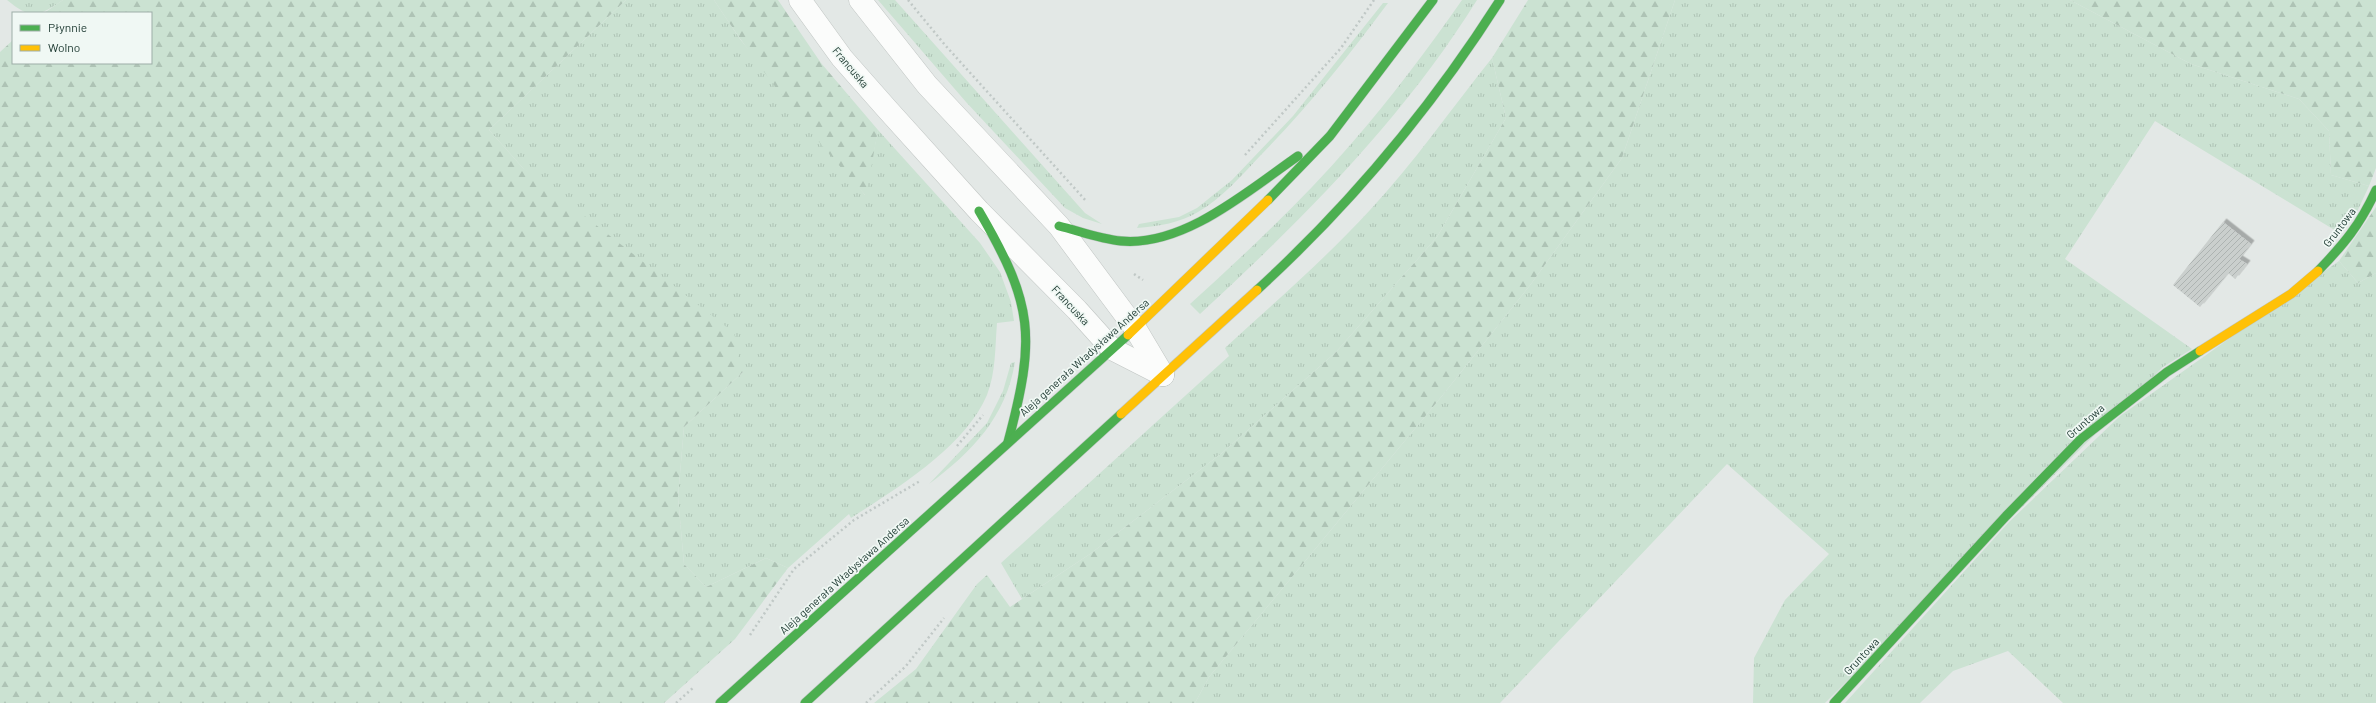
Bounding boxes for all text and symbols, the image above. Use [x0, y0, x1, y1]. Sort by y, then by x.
legend [12, 12, 152, 64]
text: Płynnie [48, 20, 87, 34]
text: Wolno [48, 40, 80, 54]
street label: Francuska [830, 44, 872, 90]
street label: Gruntowa [2320, 205, 2358, 249]
street label: Francuska [1049, 282, 1093, 328]
street label: Aleja generała Władysława Andersa [1017, 295, 1151, 419]
street label: Gruntowa [2064, 401, 2106, 441]
street label: Aleja generała Władysława Andersa [777, 513, 911, 637]
street label: Gruntowa [1841, 635, 1881, 677]

